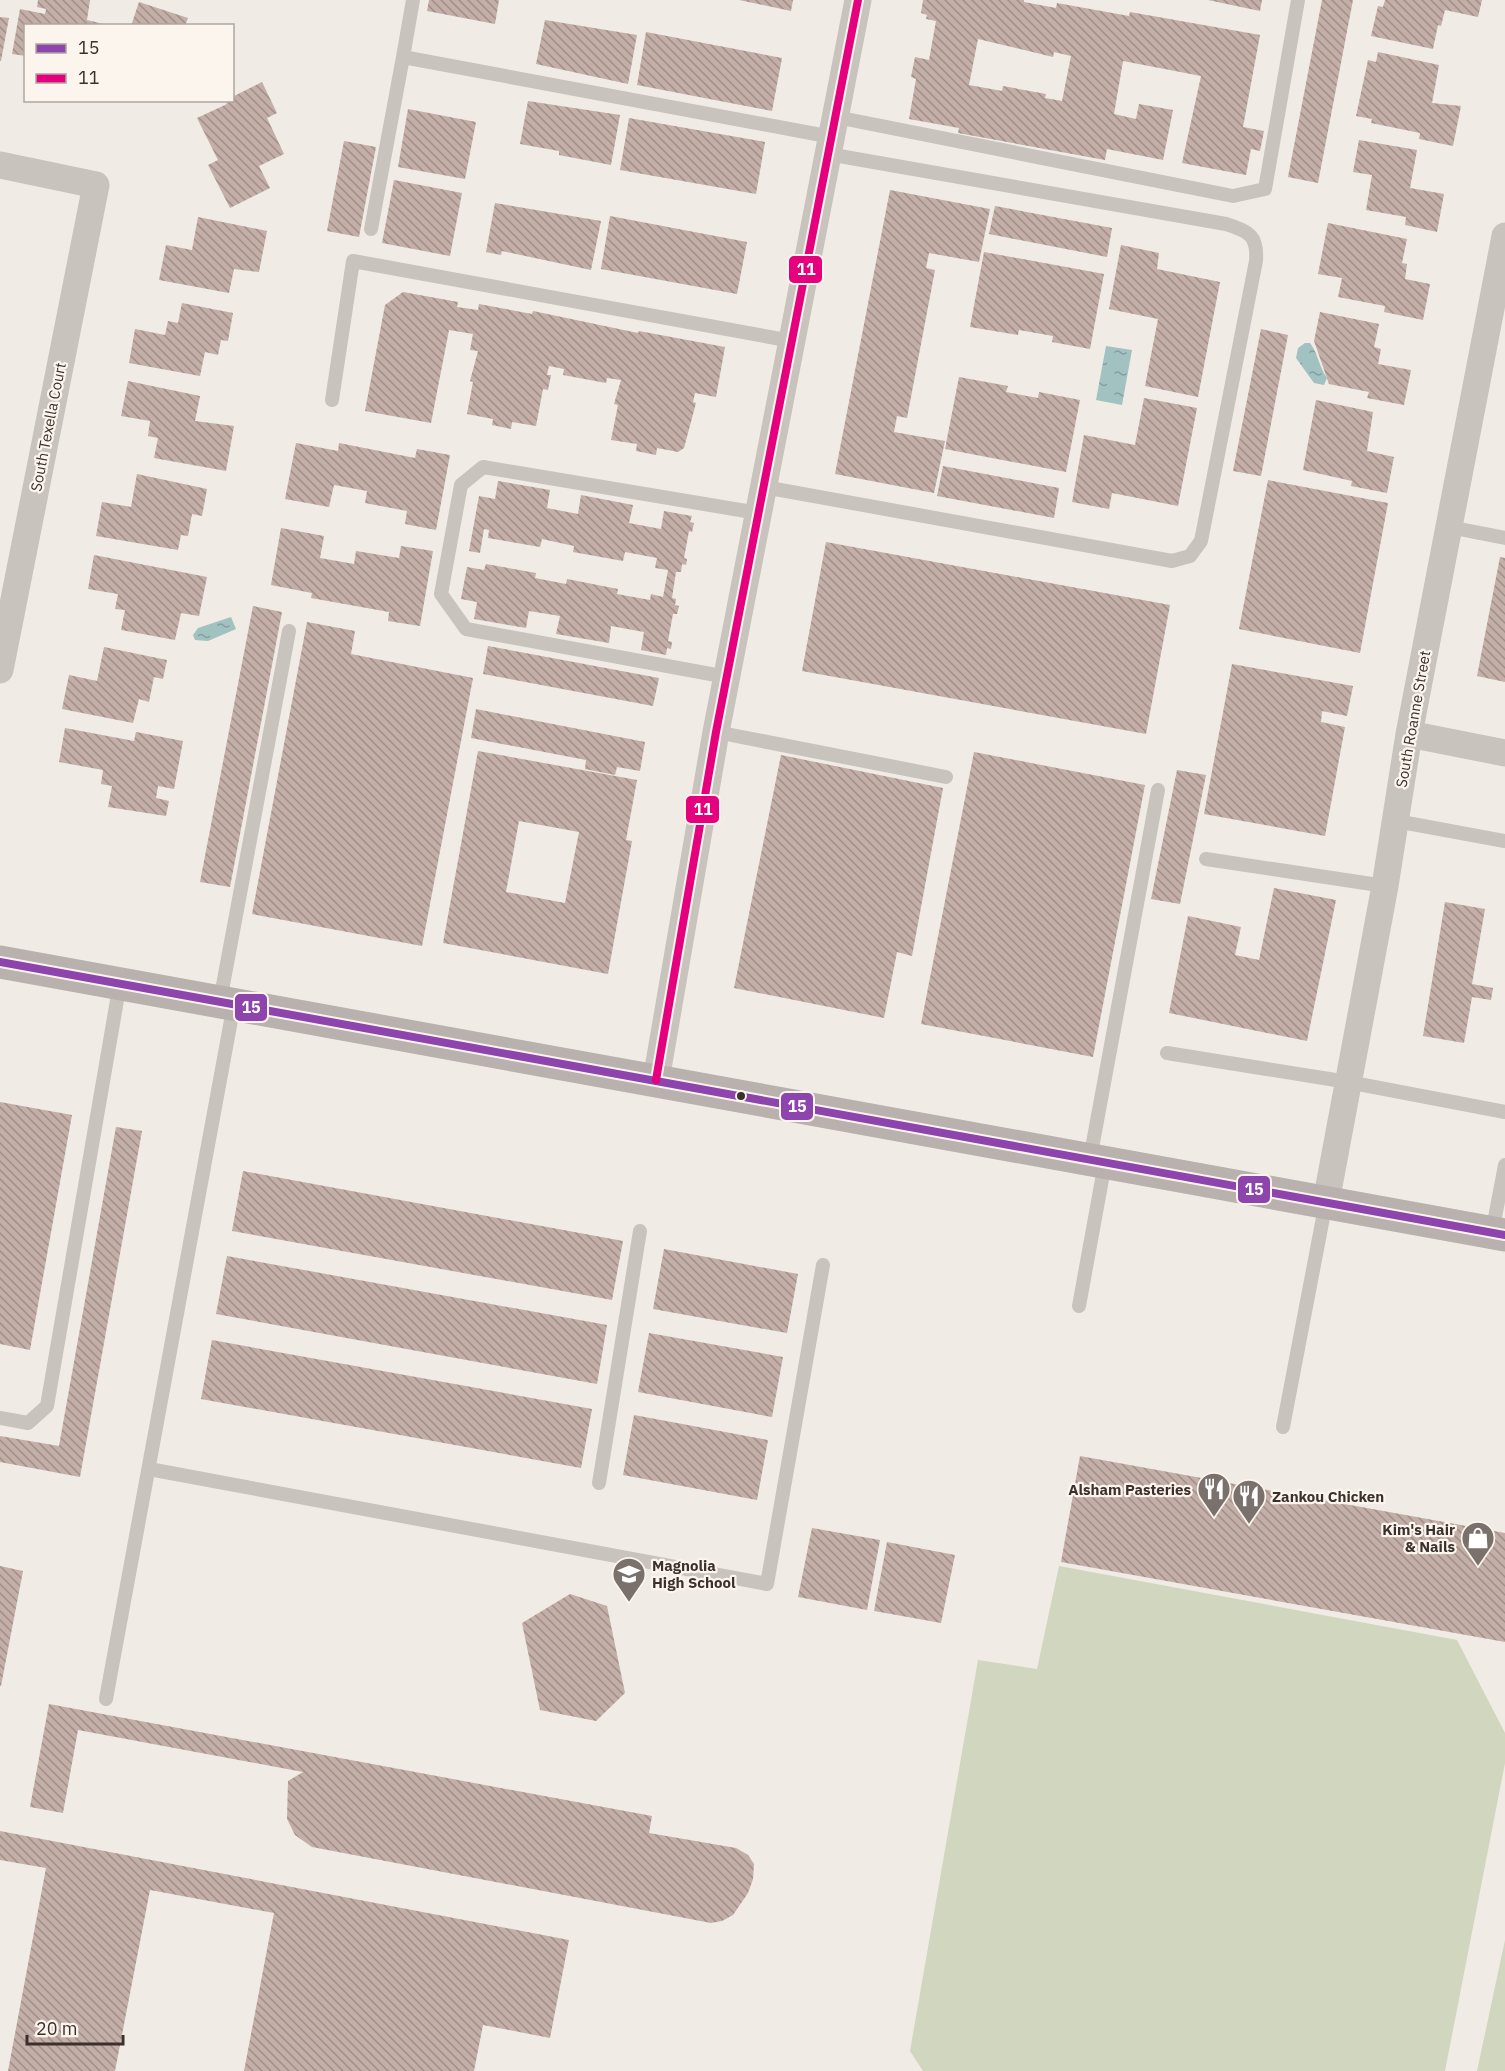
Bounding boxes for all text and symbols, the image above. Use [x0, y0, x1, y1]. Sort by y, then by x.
legend [24, 24, 234, 102]
text: 15 [78, 36, 100, 59]
text: 11 [78, 66, 100, 89]
line badge: 11 [788, 255, 823, 284]
text: 11 [796, 259, 816, 279]
street label: South Texella Court [26, 361, 70, 493]
street label: South Roanne Street [1392, 649, 1434, 789]
line badge: 11 [685, 795, 720, 824]
text: 11 [693, 799, 713, 819]
line badge: 15 [234, 993, 268, 1022]
text: 15 [241, 997, 261, 1017]
unlabelled marker [735, 1090, 747, 1102]
line badge: 15 [780, 1092, 814, 1121]
text: 15 [787, 1096, 807, 1116]
line badge: 15 [1237, 1175, 1271, 1204]
text: 15 [1244, 1179, 1264, 1199]
restaurant icon: Alsham Pasteries [1196, 1471, 1232, 1518]
restaurant icon: Zankou Chicken [1231, 1478, 1267, 1525]
place label: Alsham Pasteries [1068, 1480, 1191, 1499]
place label: Zankou Chicken [1272, 1487, 1384, 1506]
place label: Kim's Hair & Nails [1382, 1520, 1455, 1556]
shop icon: Kim's Hair & Nails [1460, 1520, 1496, 1567]
school or university icon: Magnolia High School [611, 1556, 647, 1603]
place label: Magnolia High School [652, 1556, 736, 1592]
scale bar [27, 2008, 123, 2046]
text: 20 m [36, 2017, 78, 2040]

